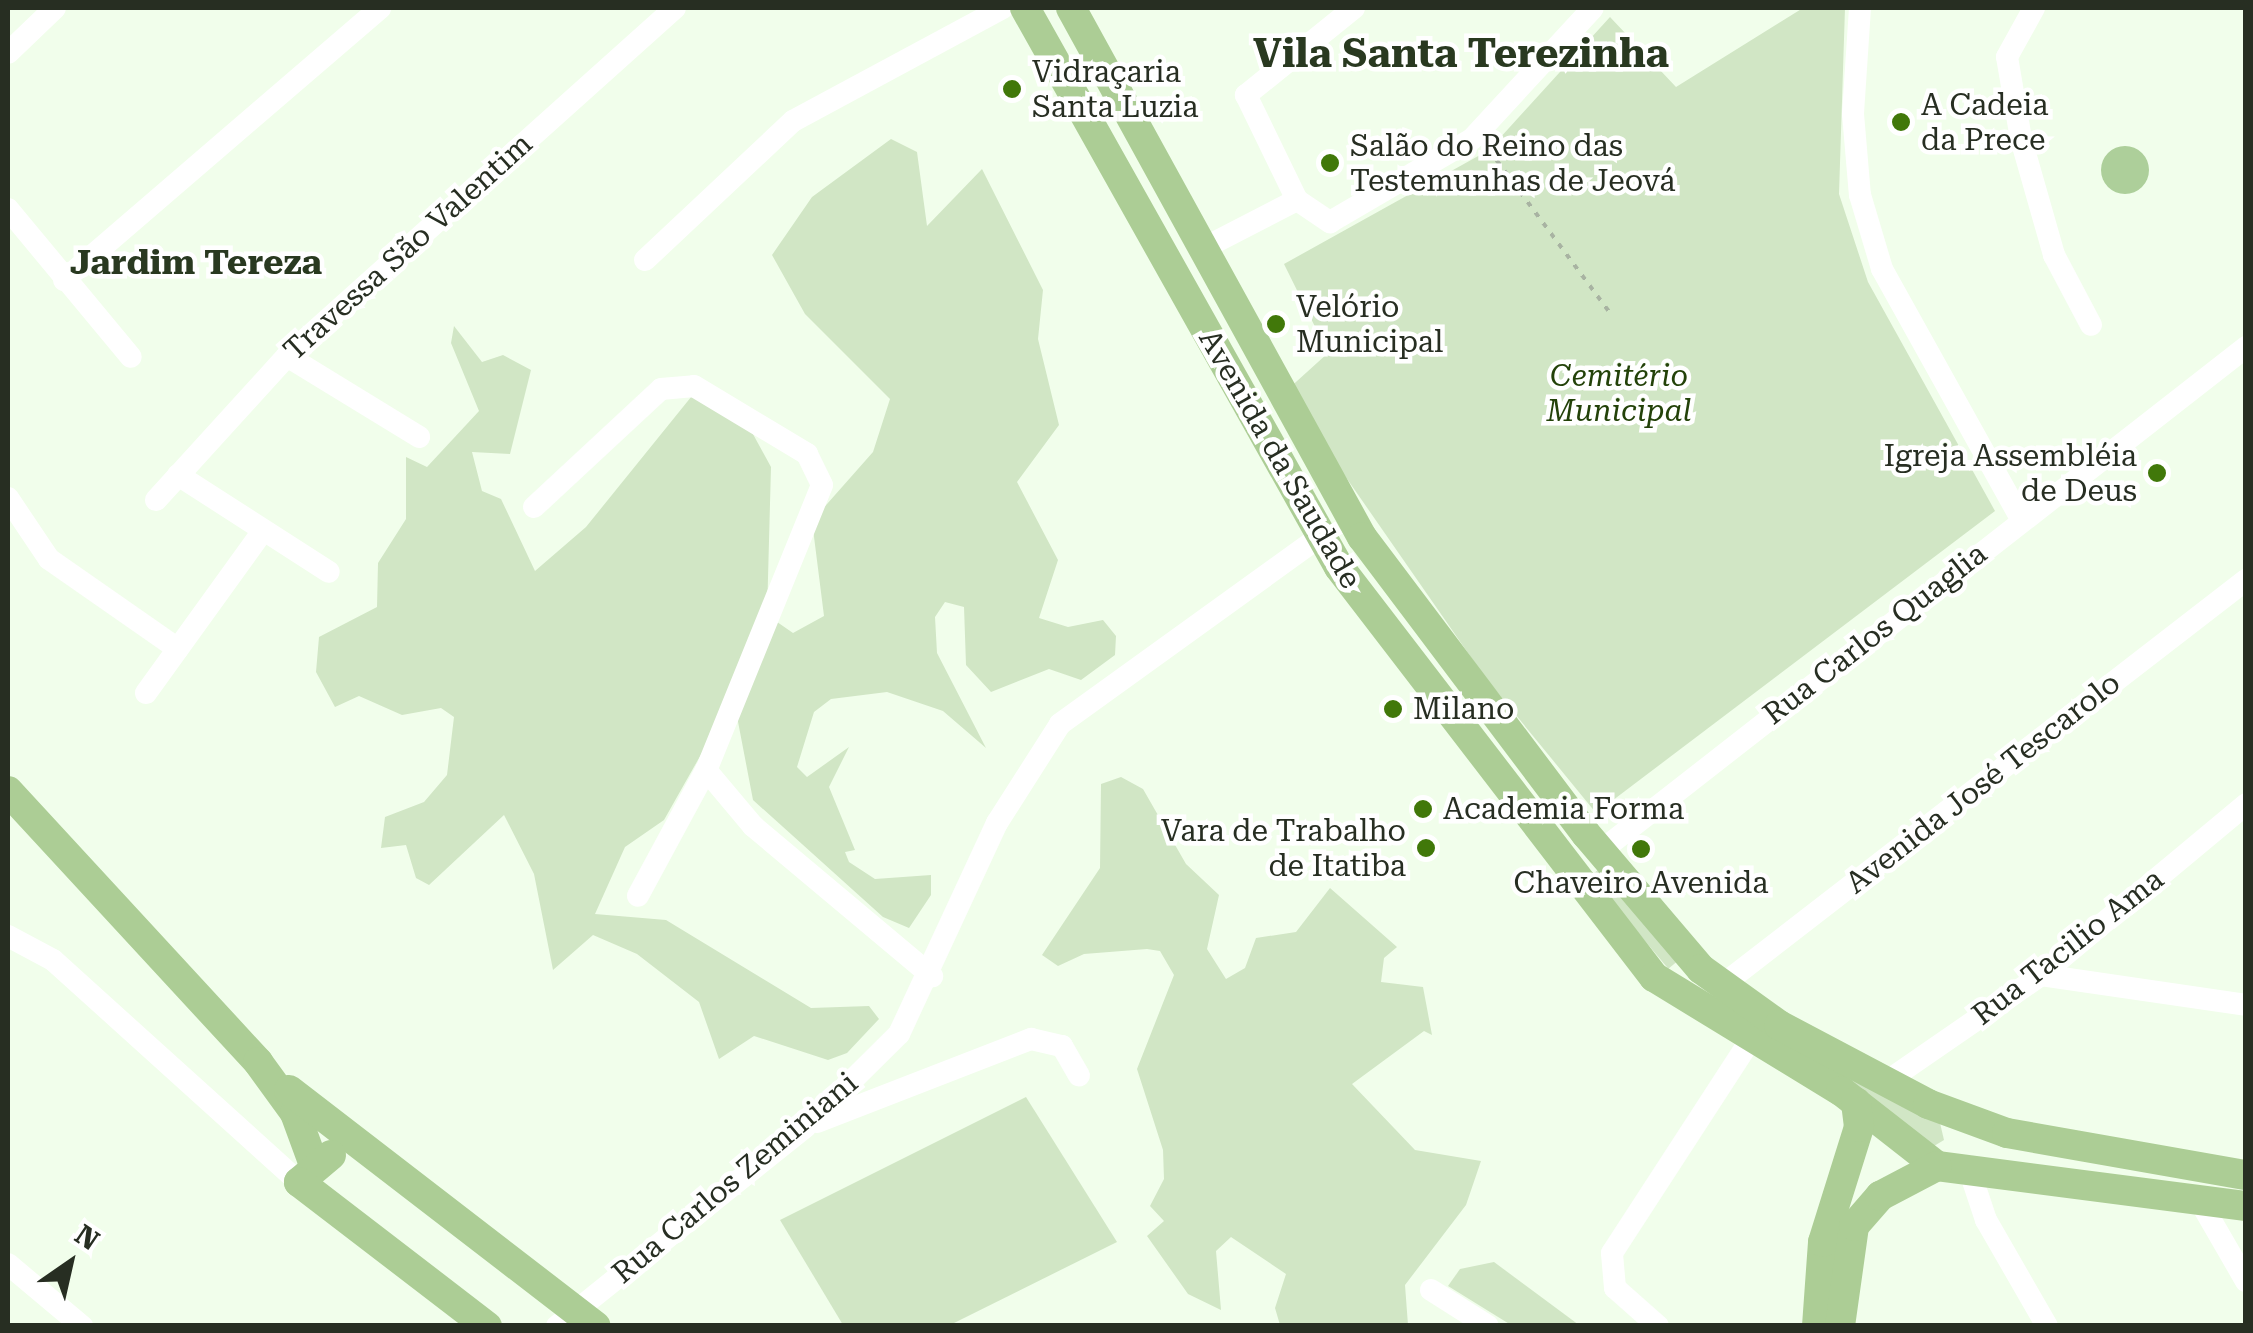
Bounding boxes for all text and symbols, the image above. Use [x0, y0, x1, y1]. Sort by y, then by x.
district label: Vila Santa Terezinha [1253, 30, 1669, 78]
place label: Vidraçaria Santa Luzia [1032, 54, 1199, 124]
marker: Vidraçaria Santa Luzia [1001, 78, 1023, 100]
place label: A Cadeia da Prece [1921, 87, 2049, 158]
marker: A Cadeia da Prece [1890, 111, 1912, 133]
street label: Travessa São Valentim [276, 126, 540, 368]
place label: Salão do Reino das Testemunhas de Jeová [1350, 128, 1676, 198]
marker: Salão do Reino das Testemunhas de Jeová [1319, 152, 1341, 174]
district label: Jardim Tereza [70, 242, 322, 284]
place label: Velório Municipal [1296, 289, 1443, 360]
marker: Velório Municipal [1265, 313, 1287, 335]
street label: Avenida da Saudade [1191, 323, 1369, 595]
park label: Cemitério Municipal [1547, 358, 1691, 428]
place label: Igreja Assembléia de Deus [1884, 438, 2137, 508]
marker: Igreja Assembléia de Deus [2146, 462, 2168, 484]
street label: Rua Carlos Quaglia [1756, 536, 1994, 732]
street label: Avenida José Tescarolo [1839, 665, 2127, 901]
place label: Milano [1413, 691, 1514, 727]
marker: Milano [1382, 698, 1404, 720]
place label: Academia Forma [1443, 791, 1684, 827]
marker: Academia Forma [1412, 798, 1434, 820]
place label: Vara de Trabalho de Itatiba [1161, 813, 1406, 884]
marker: Vara de Trabalho de Itatiba [1415, 837, 1437, 859]
marker: Chaveiro Avenida [1630, 838, 1652, 860]
street label: Rua Tacilio Ama [1965, 861, 2171, 1033]
place label: Chaveiro Avenida [1514, 865, 1768, 901]
street label: Rua Carlos Zeminiani [605, 1065, 865, 1291]
north arrow [20, 1213, 120, 1313]
text: N [69, 1218, 105, 1257]

